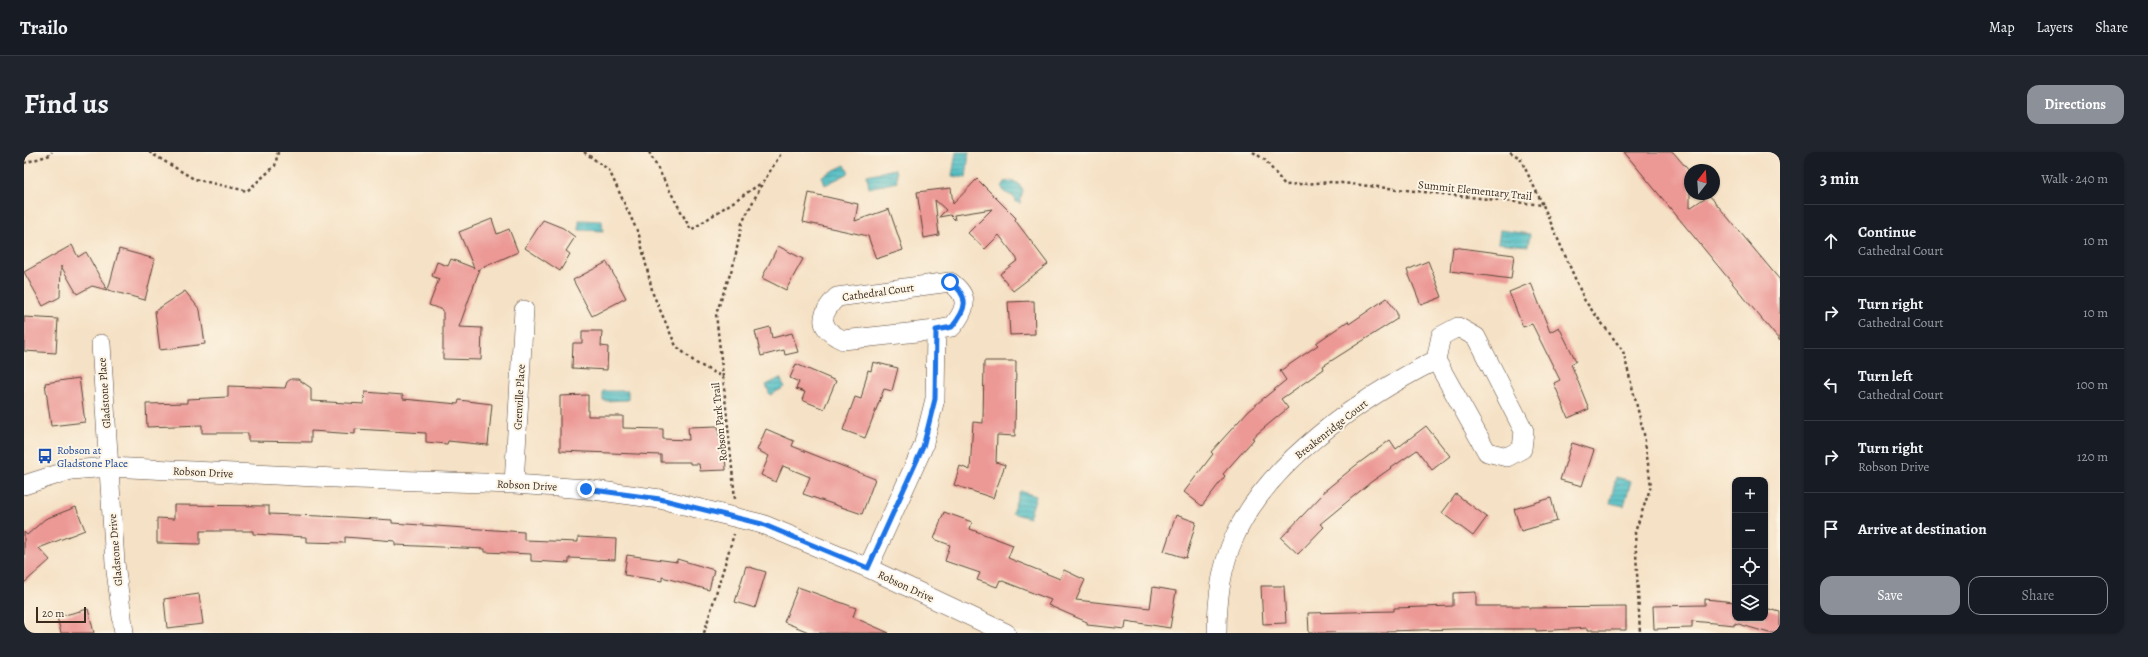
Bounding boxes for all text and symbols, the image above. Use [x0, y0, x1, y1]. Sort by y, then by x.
text: Trailo [20, 15, 68, 41]
text: Map [1989, 18, 2015, 37]
text: Layers [2037, 18, 2073, 37]
text: Share [2095, 18, 2128, 37]
text: Find us [24, 85, 109, 123]
button: Directions [2027, 85, 2124, 124]
north arrow [1684, 164, 1720, 200]
text: 3 min [1820, 167, 1859, 190]
text: Walk · 240 m [2041, 170, 2108, 187]
street label: Summit Elementary Trail [1417, 177, 1533, 204]
text: Continue [1858, 222, 1916, 242]
icon: ahead [1820, 230, 1842, 252]
text: 10 m [2083, 232, 2108, 249]
text: Cathedral Court [1858, 242, 1944, 259]
route start [941, 273, 959, 291]
street label: Cathedral Court [841, 280, 915, 305]
text: Turn right [1858, 294, 1923, 314]
icon: right [1820, 302, 1842, 324]
text: 10 m [2083, 304, 2108, 321]
text: Cathedral Court [1858, 314, 1944, 331]
street label: Gladstone Place [95, 357, 114, 429]
street label: Grenville Place [510, 364, 529, 430]
text: Turn left [1858, 366, 1913, 386]
icon: left [1820, 374, 1842, 396]
text: 100 m [2076, 376, 2108, 393]
street label: Robson Park Trail [708, 382, 731, 462]
text: Cathedral Court [1858, 386, 1944, 403]
street label: Breakenridge Court [1292, 396, 1371, 463]
text: Turn right [1858, 438, 1923, 458]
place label: Robson at Gladstone Place [57, 443, 128, 471]
icon: right [1820, 446, 1842, 468]
bus stop icon: Robson at Gladstone Place [36, 447, 54, 465]
text: 120 m [2077, 448, 2108, 465]
text: Robson Drive [1858, 458, 1929, 475]
street label: Robson Drive [172, 463, 234, 482]
street label: Robson Drive [496, 476, 558, 495]
map controls [1732, 477, 1768, 621]
button: + [1732, 477, 1768, 513]
route end [577, 480, 595, 498]
street label: Gladstone Drive [105, 513, 126, 587]
button: − [1732, 513, 1768, 549]
icon: arrive [1820, 518, 1842, 540]
text: Arrive at destination [1858, 519, 1987, 539]
button: locate [1732, 549, 1768, 585]
street label: Robson Drive [875, 567, 936, 606]
button: Save [1820, 576, 1960, 615]
button: Share [1968, 576, 2108, 615]
button: layers [1732, 585, 1768, 621]
scale bar [36, 605, 86, 624]
text: 20 m [42, 606, 64, 621]

